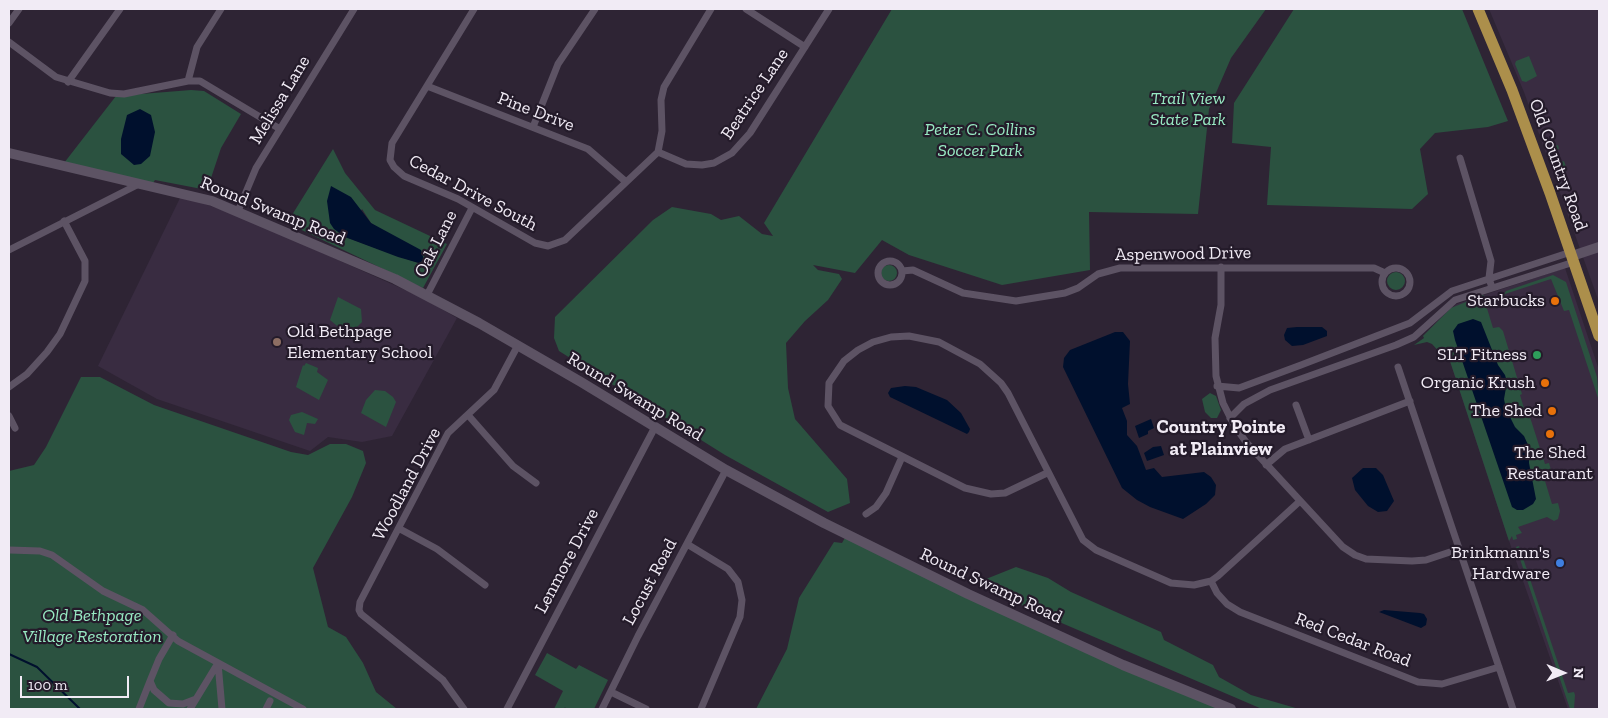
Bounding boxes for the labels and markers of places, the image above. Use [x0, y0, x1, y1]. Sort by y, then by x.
place label: Starbucks [1467, 290, 1545, 312]
marker: Starbucks [1549, 295, 1561, 307]
place label: Old Bethpage Elementary School [287, 321, 433, 364]
marker: Old Bethpage Elementary School [271, 336, 283, 348]
place label: SLT Fitness [1437, 344, 1527, 366]
marker: SLT Fitness [1531, 349, 1543, 361]
place label: Organic Krush [1421, 372, 1535, 394]
marker: Organic Krush [1539, 377, 1551, 389]
place label: The Shed [1470, 400, 1542, 422]
marker: The Shed [1546, 405, 1558, 417]
marker: The Shed Restaurant [1544, 428, 1556, 440]
place label: The Shed Restaurant [1507, 442, 1593, 484]
place label: Brinkmann's Hardware [1451, 542, 1550, 584]
marker: Brinkmann's Hardware [1554, 557, 1566, 569]

